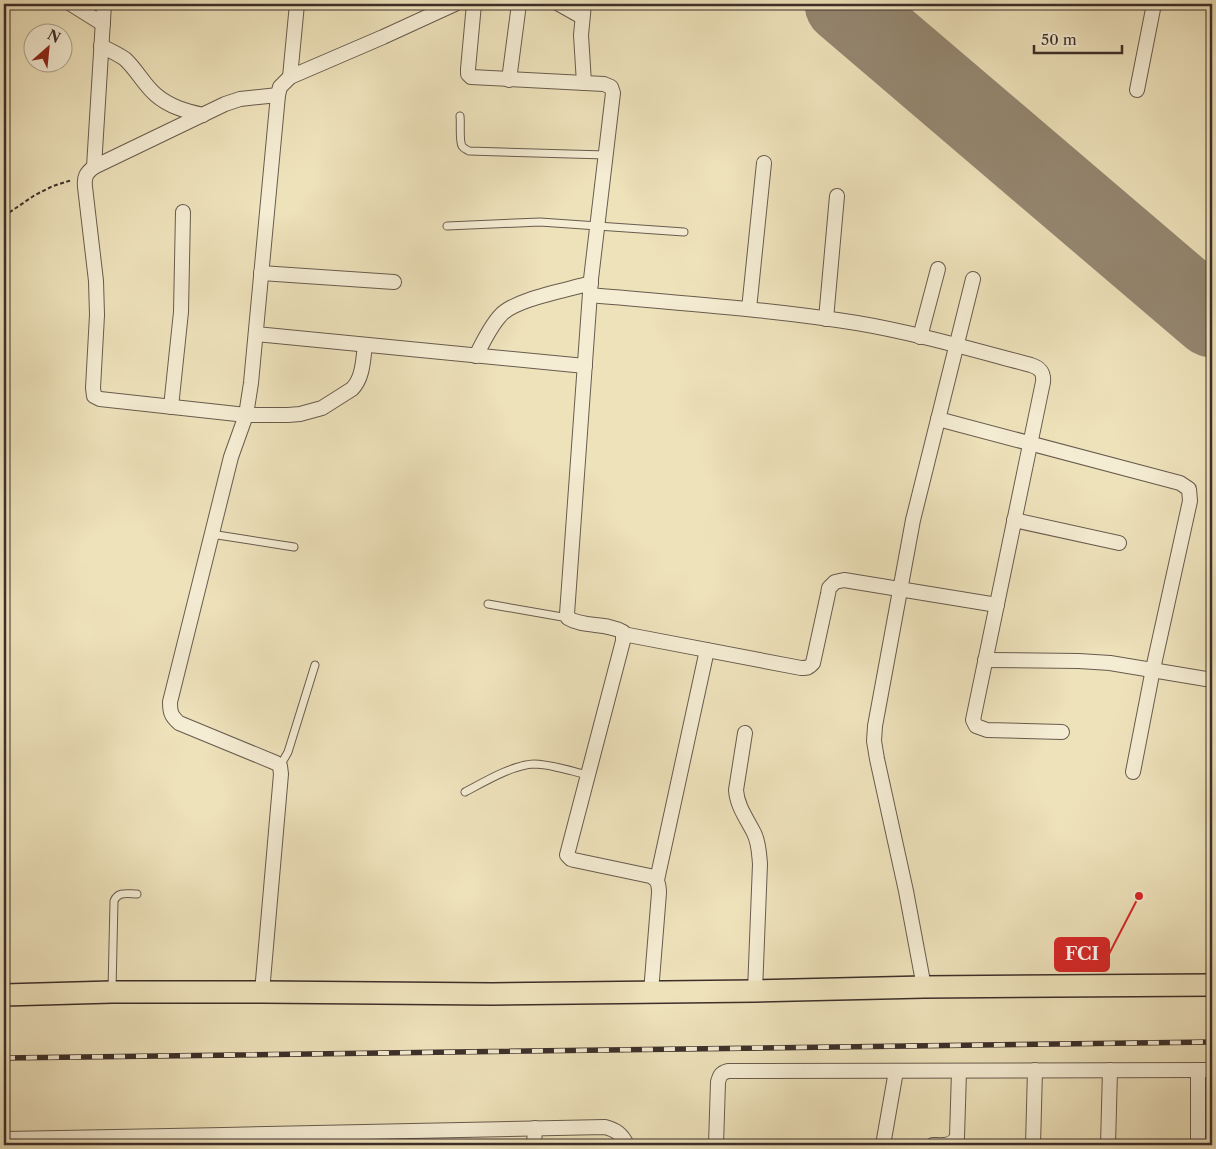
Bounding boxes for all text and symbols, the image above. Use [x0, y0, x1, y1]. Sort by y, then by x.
north arrow [22, 22, 72, 72]
scale bar [1034, 22, 1121, 54]
text: N [44, 26, 63, 47]
text: 50 m [1041, 30, 1077, 49]
callout: FCI [1055, 938, 1109, 971]
text: FCI [1065, 943, 1099, 965]

